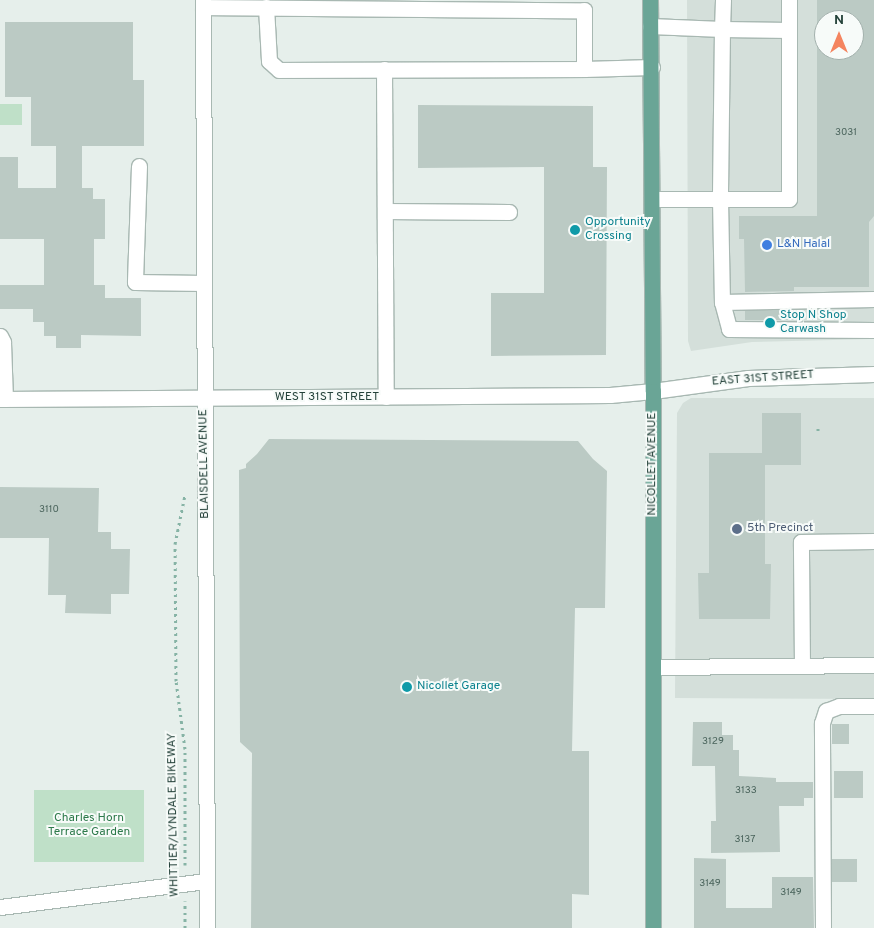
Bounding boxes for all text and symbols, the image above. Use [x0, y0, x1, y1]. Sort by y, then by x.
north arrow [814, 10, 864, 60]
text: N [834, 12, 844, 29]
house number: 3031 [835, 127, 857, 139]
place label: Opportunity Crossing [585, 216, 651, 244]
marker: Opportunity Crossing [569, 224, 581, 236]
place label: L&N Halal [777, 238, 830, 252]
marker: L&N Halal [761, 239, 773, 251]
place label: Stop N Shop Carwash [780, 309, 847, 337]
marker: Stop N Shop Carwash [764, 317, 776, 329]
street label: EAST 31ST STREET [711, 368, 815, 390]
street label: WEST 31ST STREET [274, 391, 380, 405]
street label: BLAISDELL AVENUE [197, 409, 213, 519]
street label: NICOLLET AVENUE [646, 412, 660, 516]
house number: 3110 [39, 504, 59, 516]
place label: 5th Precinct [747, 522, 813, 536]
marker: 5th Precinct [731, 523, 743, 535]
place label: Nicollet Garage [417, 680, 500, 694]
marker: Nicollet Garage [401, 681, 413, 693]
street label: WHITTIER/LYNDALE BIKEWAY [165, 733, 183, 897]
house number: 3129 [702, 736, 724, 748]
house number: 3133 [735, 785, 757, 797]
park label: Charles Horn Terrace Garden [48, 812, 130, 840]
house number: 3137 [735, 834, 755, 846]
house number: 3149 [699, 878, 721, 890]
house number: 3149 [780, 887, 802, 899]

